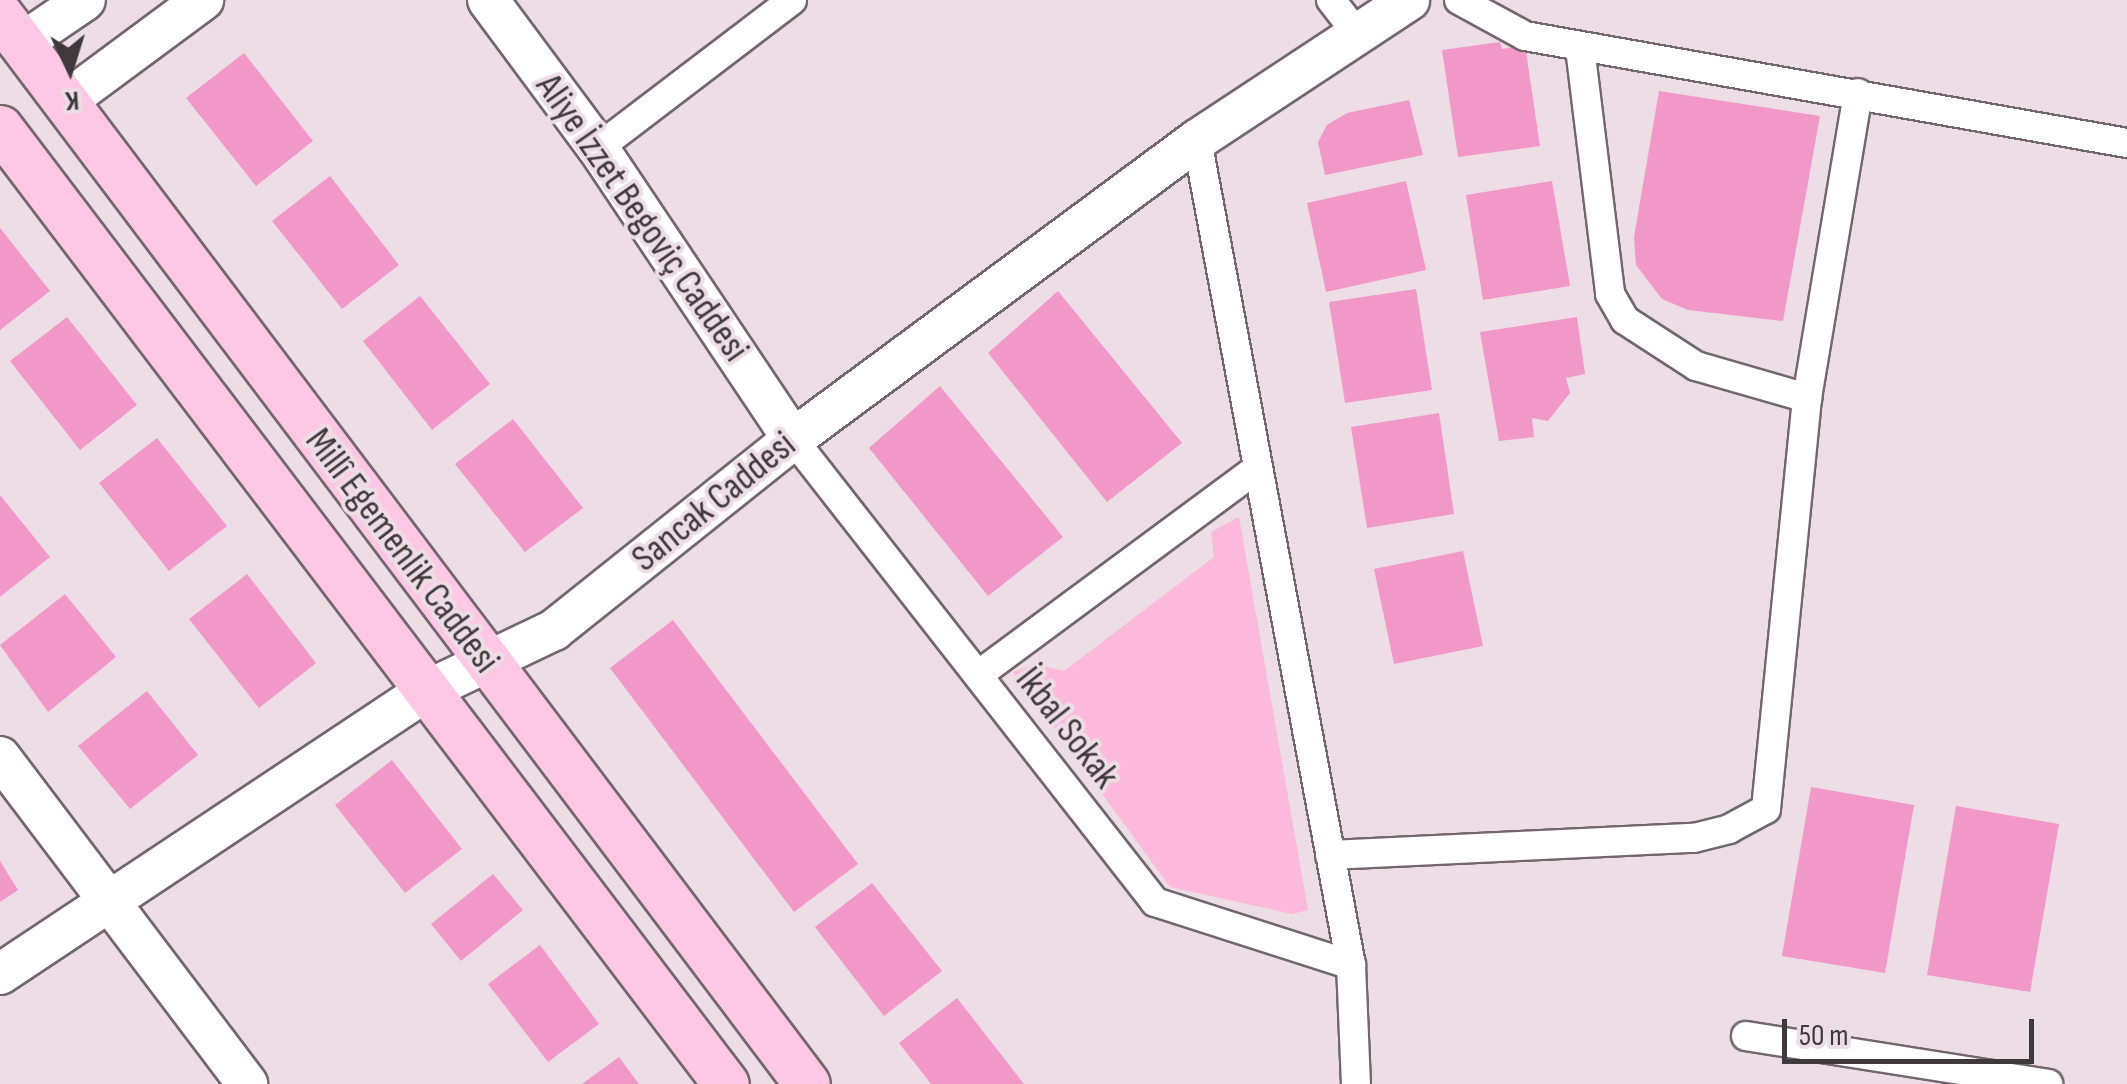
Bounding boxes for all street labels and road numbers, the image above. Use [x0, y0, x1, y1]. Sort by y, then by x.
street label: Aliye İzzet Begoviç Caddesi [526, 66, 758, 370]
street label: Millî Egemenlik Caddesi [295, 420, 509, 682]
street label: Sancak Caddesi [623, 422, 805, 582]
street label: İkbal Sokak [1006, 658, 1128, 798]

